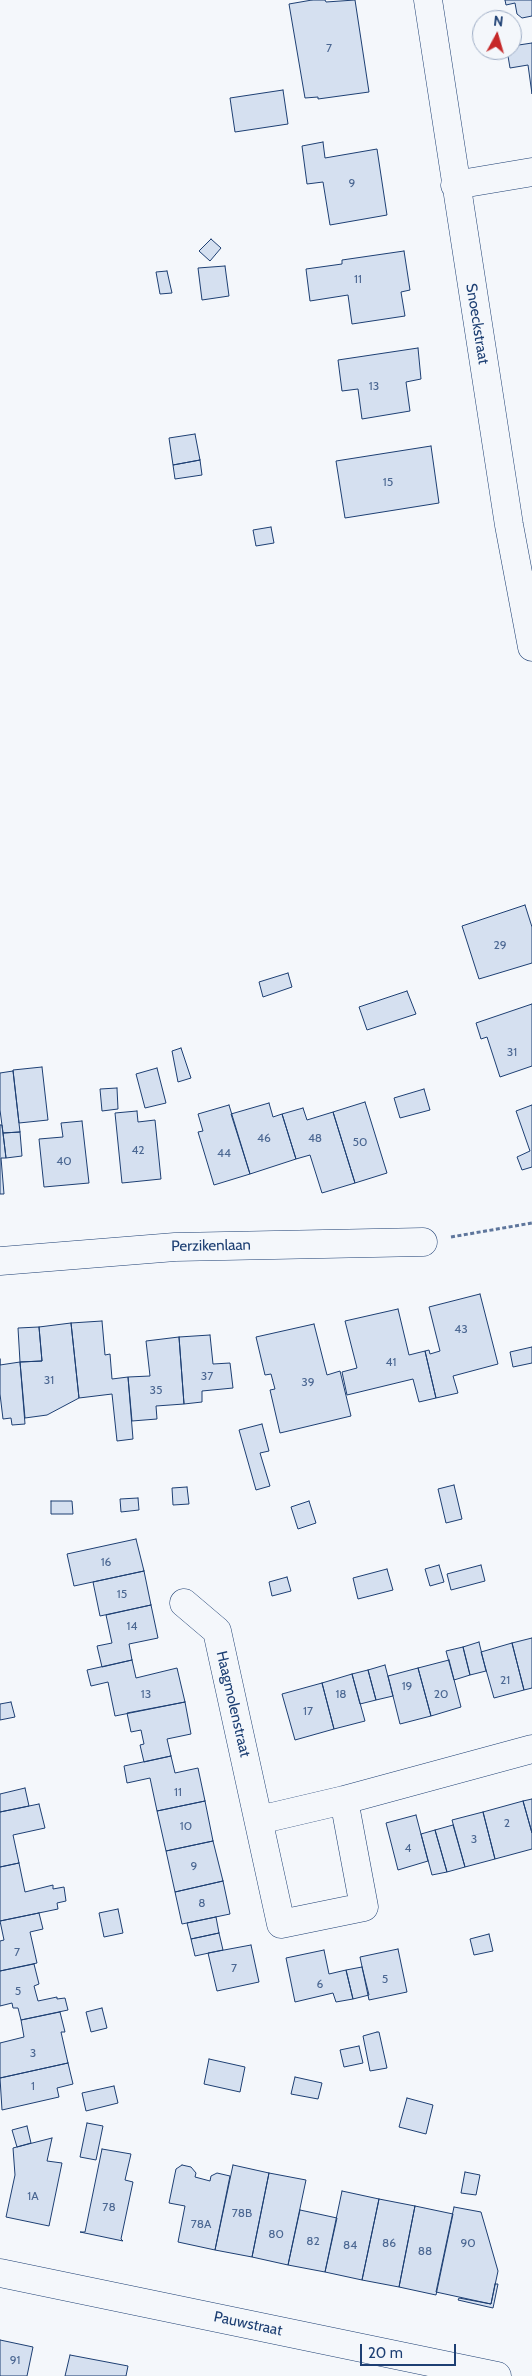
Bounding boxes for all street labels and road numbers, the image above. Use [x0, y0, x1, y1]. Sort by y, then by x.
street label: Snoeckstraat [462, 282, 492, 366]
street label: Perzikenlaan [171, 1236, 251, 1256]
street label: Haagmolenstraat [212, 1649, 254, 1759]
street label: Pauwstraat [212, 2308, 284, 2340]

